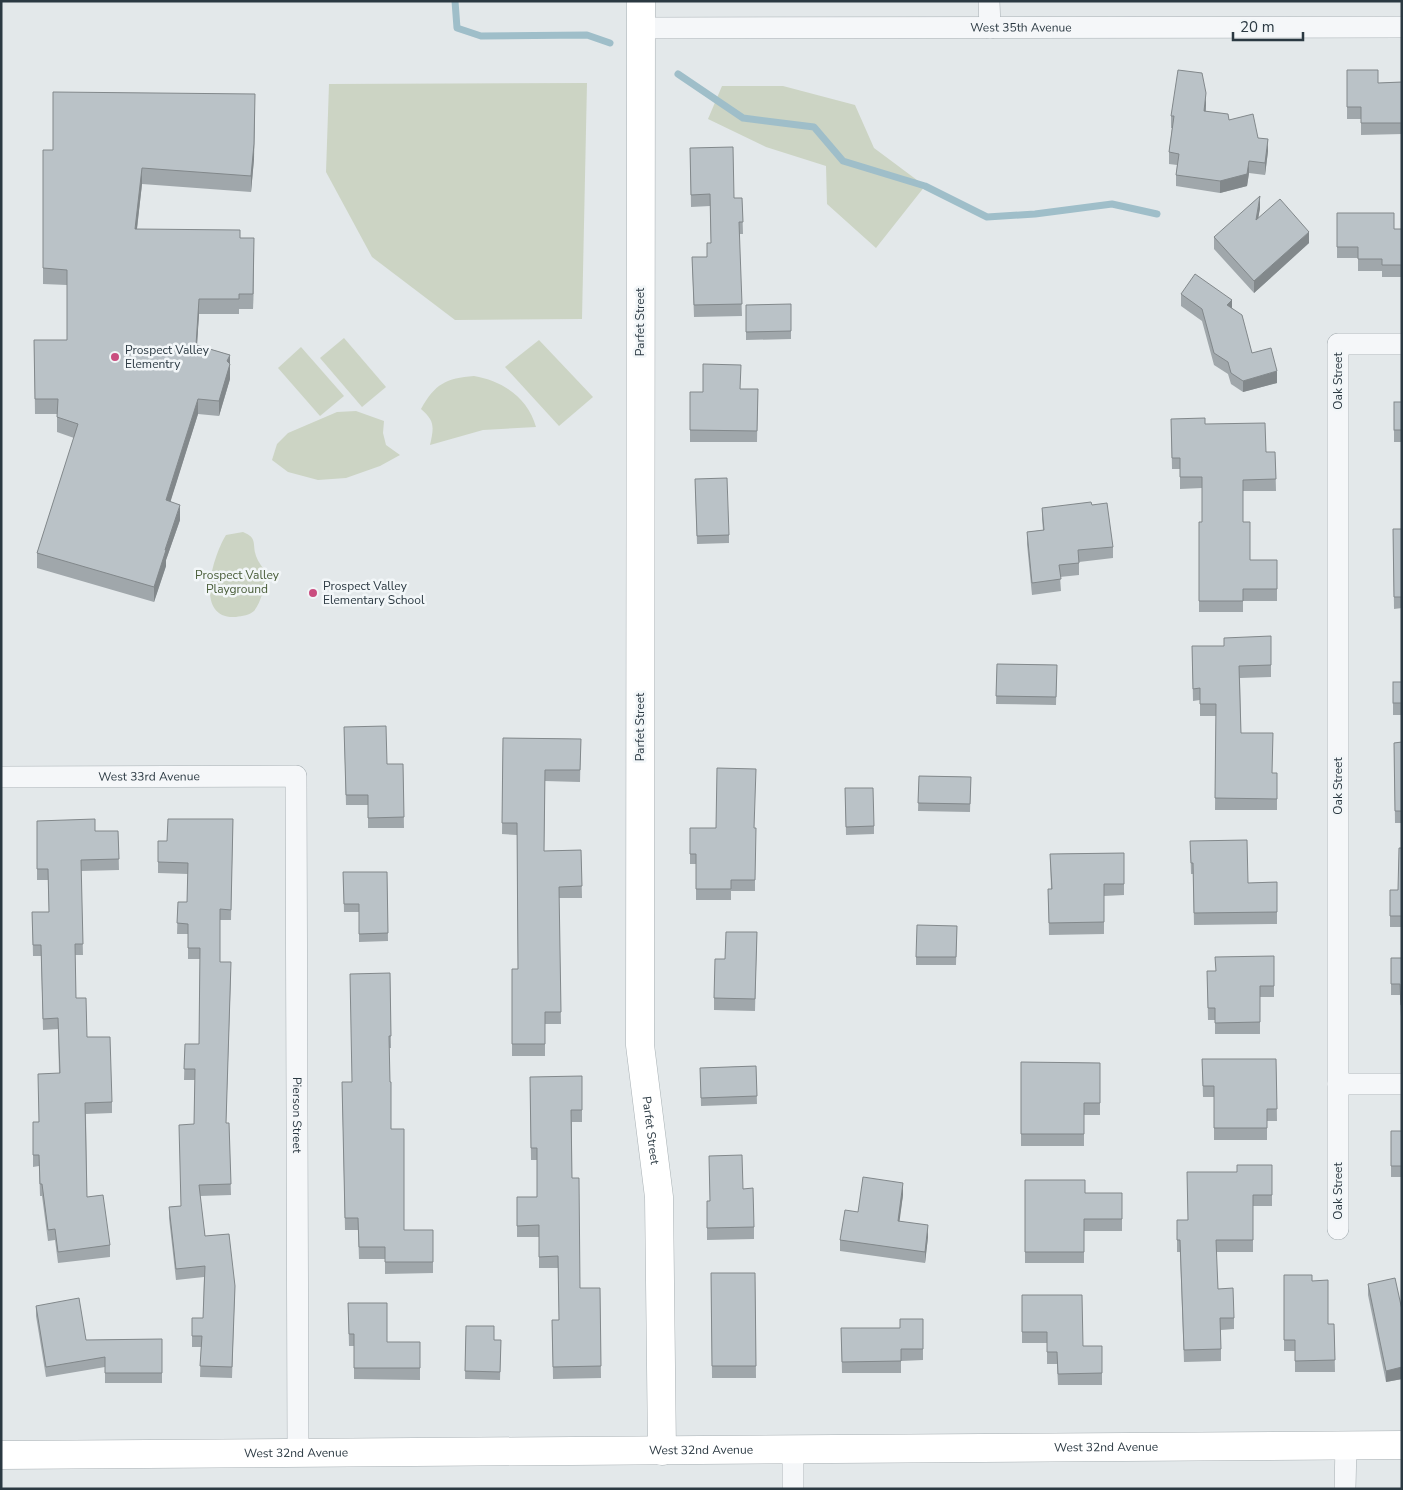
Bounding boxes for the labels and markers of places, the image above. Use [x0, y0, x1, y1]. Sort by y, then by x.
place label: Prospect Valley Elementry [125, 342, 210, 372]
marker: Prospect Valley Elementry [109, 351, 121, 363]
place label: Prospect Valley Elementary School [323, 578, 425, 608]
marker: Prospect Valley Elementary School [307, 587, 319, 599]

